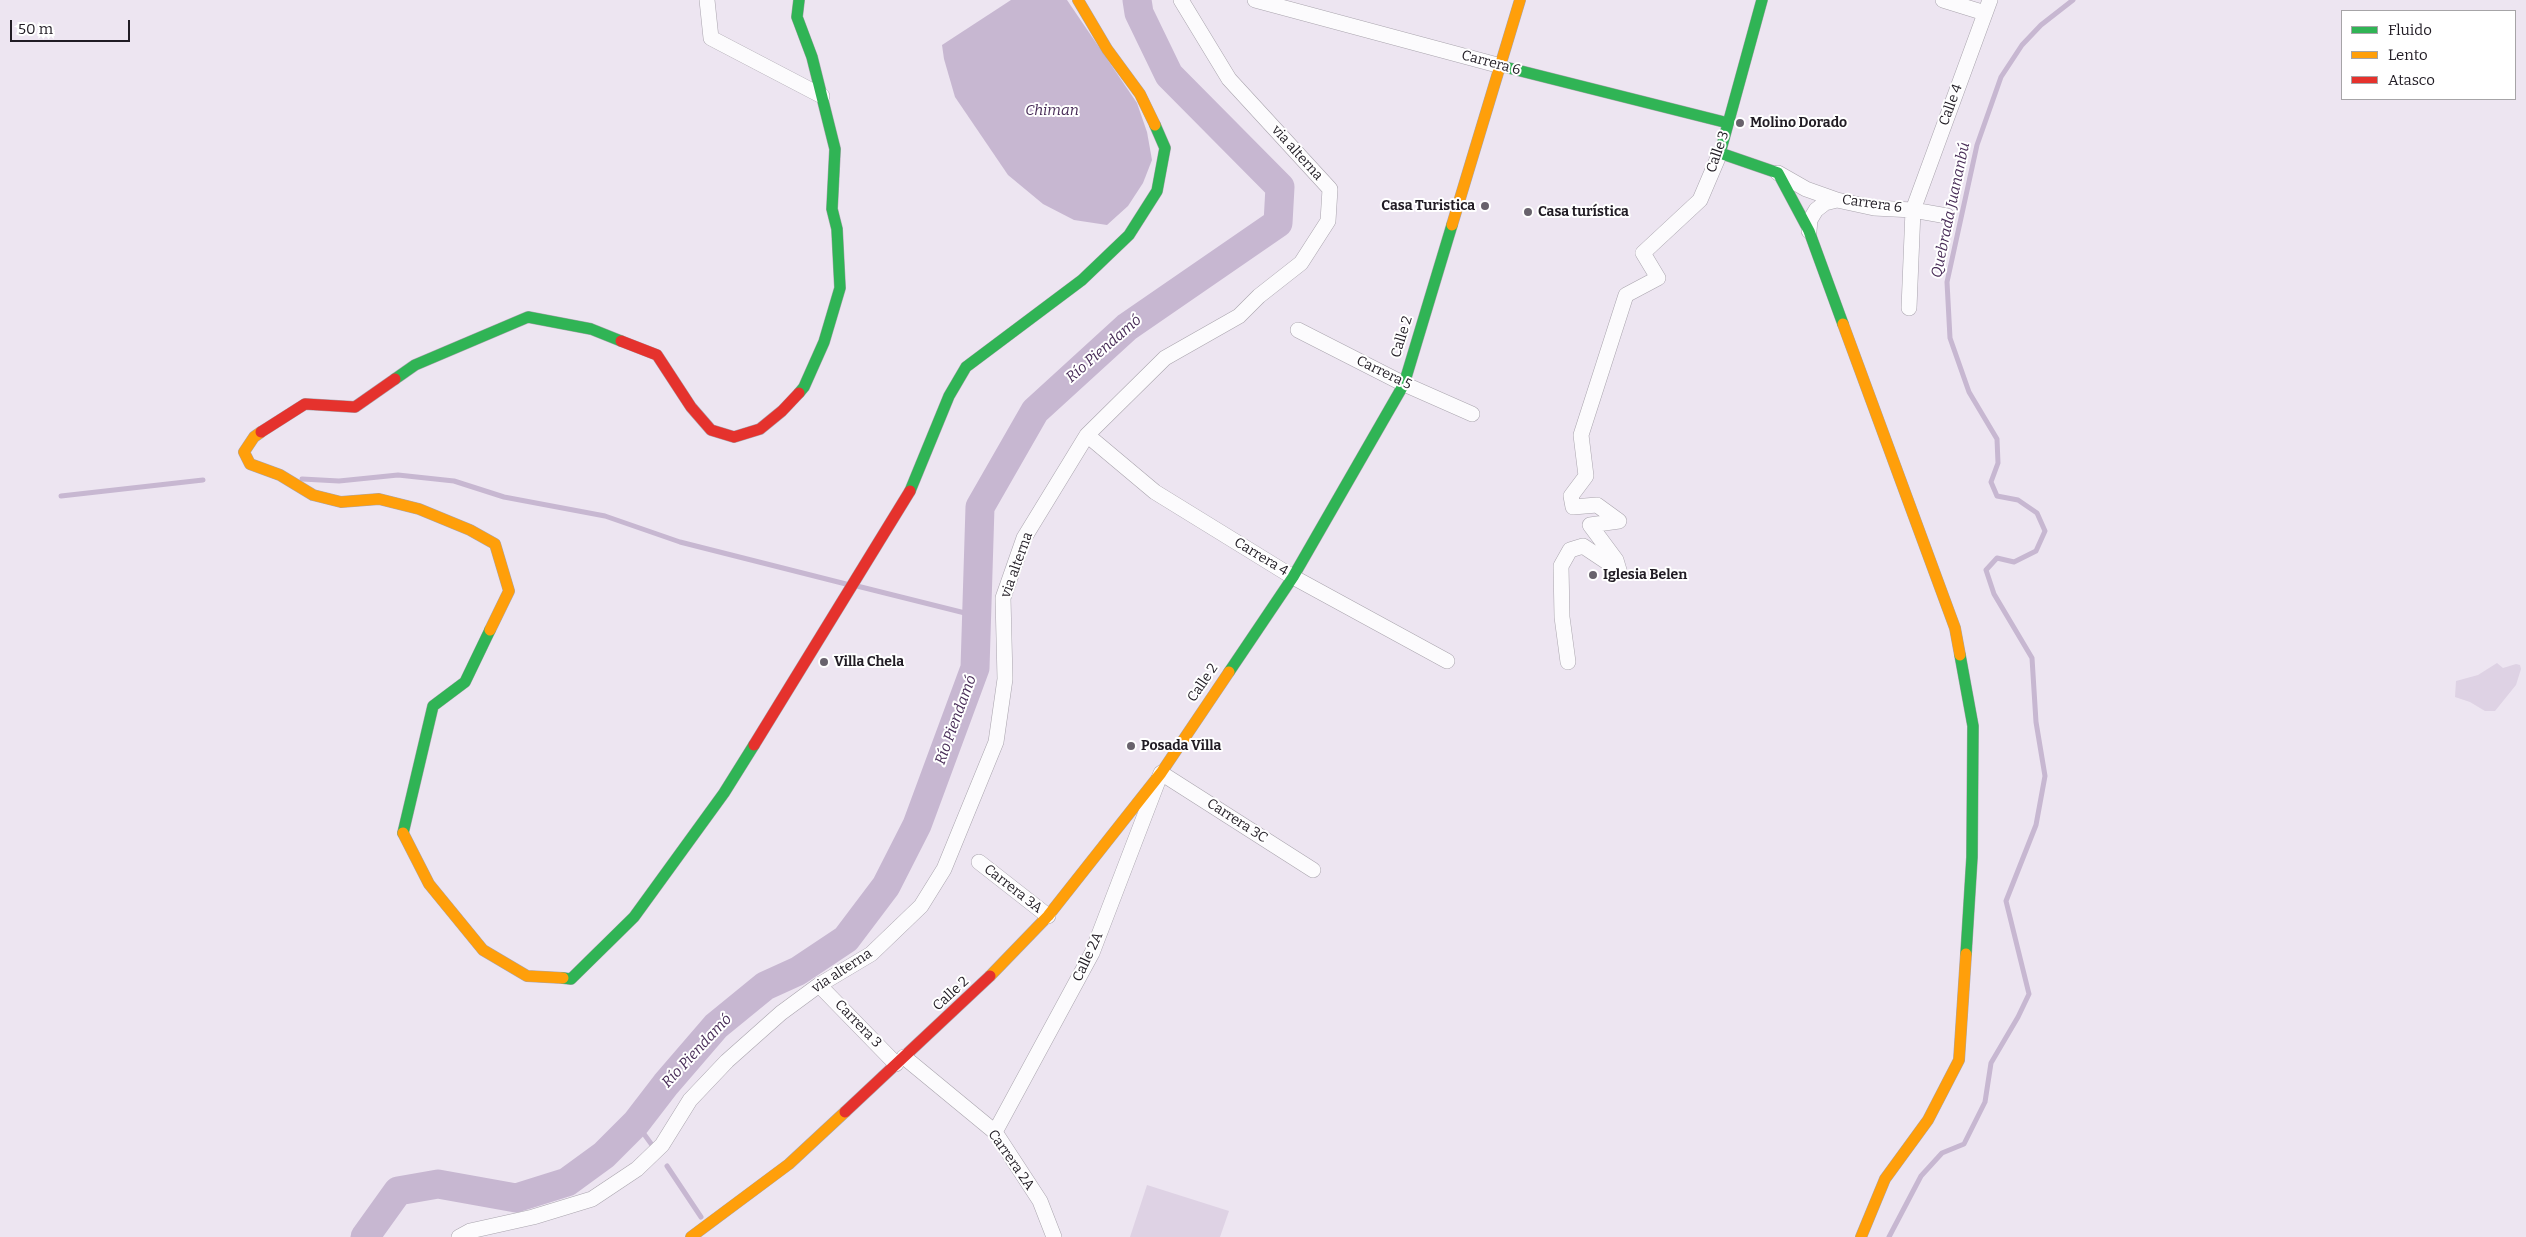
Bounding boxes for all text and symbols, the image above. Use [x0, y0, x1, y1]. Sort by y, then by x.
scale bar [12, 10, 132, 42]
legend [2341, 10, 2516, 100]
text: 50 m [18, 20, 53, 38]
text: Fluido [2388, 21, 2432, 39]
text: Lento [2388, 46, 2428, 64]
street label: Carrera 6 [1460, 47, 1522, 79]
text: Atasco [2388, 71, 2435, 89]
street label: Calle 4 [1936, 82, 1966, 128]
water label: Chiman [1025, 102, 1079, 120]
place label: Molino Dorado [1750, 115, 1847, 131]
marker: Molino Dorado [1734, 117, 1746, 129]
street label: via alterna [1268, 122, 1326, 184]
street label: Calle 3 [1703, 129, 1733, 175]
water label: Quebrada Juananbú [1928, 141, 1974, 279]
street label: Carrera 6 [1841, 191, 1903, 217]
place label: Casa Turistica [1381, 198, 1475, 214]
marker: Casa Turistica [1479, 200, 1491, 212]
place label: Casa turística [1538, 204, 1629, 220]
marker: Casa turística [1522, 206, 1534, 218]
water label: Río Piendamó [1063, 311, 1145, 387]
street label: Calle 2 [1388, 314, 1416, 360]
street label: Carrera 5 [1354, 352, 1414, 394]
street label: via alterna [997, 530, 1037, 600]
street label: Carrera 4 [1231, 534, 1291, 580]
place label: Iglesia Belen [1603, 567, 1687, 583]
marker: Iglesia Belen [1587, 569, 1599, 581]
place label: Villa Chela [834, 654, 904, 670]
marker: Villa Chela [818, 656, 830, 668]
street label: Calle 2 [1184, 661, 1222, 705]
water label: Río Piendamó [931, 673, 981, 767]
place label: Posada Villa [1141, 738, 1221, 754]
marker: Posada Villa [1125, 740, 1137, 752]
street label: Carrera 3C [1204, 795, 1270, 847]
street label: Carrera 3A [980, 861, 1046, 917]
street label: Calle 2A [1069, 930, 1107, 984]
street label: via alterna [809, 945, 875, 997]
street label: Calle 2 [930, 973, 972, 1015]
street label: Carrera 3 [831, 997, 885, 1051]
water label: Río Piendamó [658, 1011, 736, 1091]
street label: Carrera 2A [984, 1127, 1038, 1193]

